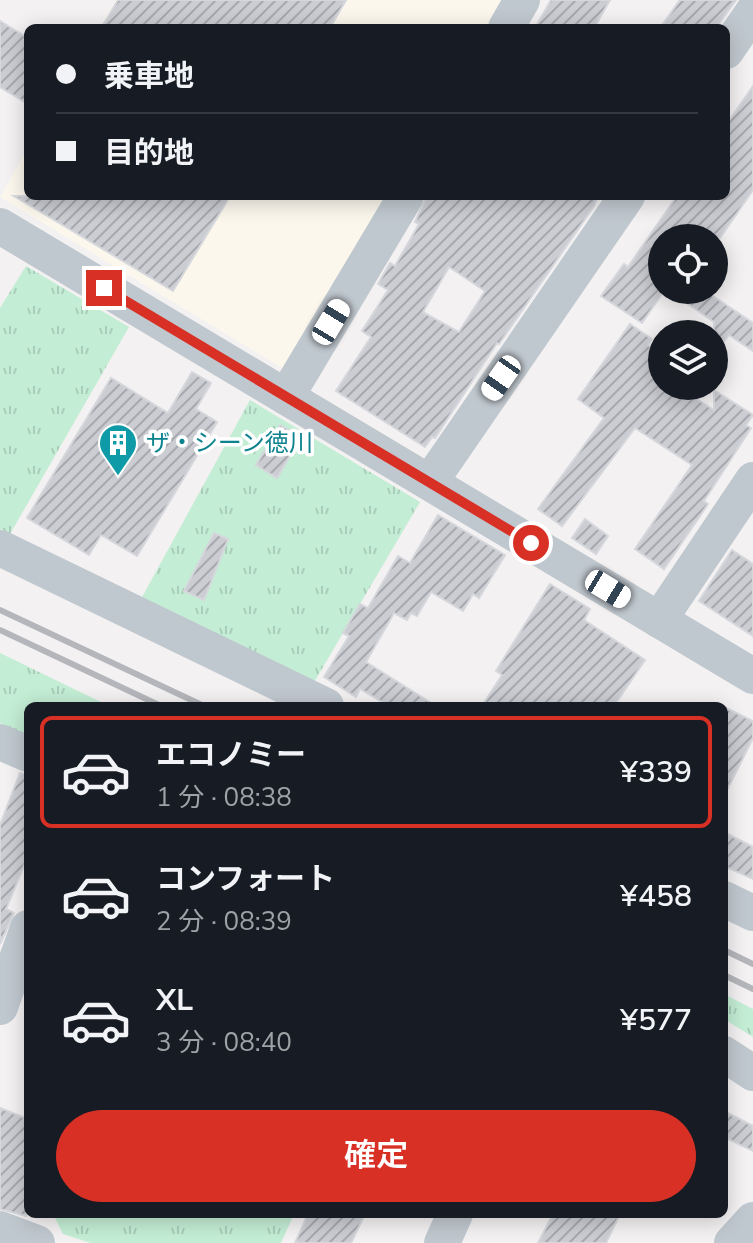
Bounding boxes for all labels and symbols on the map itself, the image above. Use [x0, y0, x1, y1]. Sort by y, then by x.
route end [86, 270, 122, 306]
car [308, 295, 354, 349]
car [477, 351, 525, 405]
building icon: ザ・シーン徳川 [97, 422, 139, 477]
place label: ザ・シーン徳川 [146, 427, 313, 459]
route start [513, 525, 549, 561]
car [581, 566, 635, 612]

